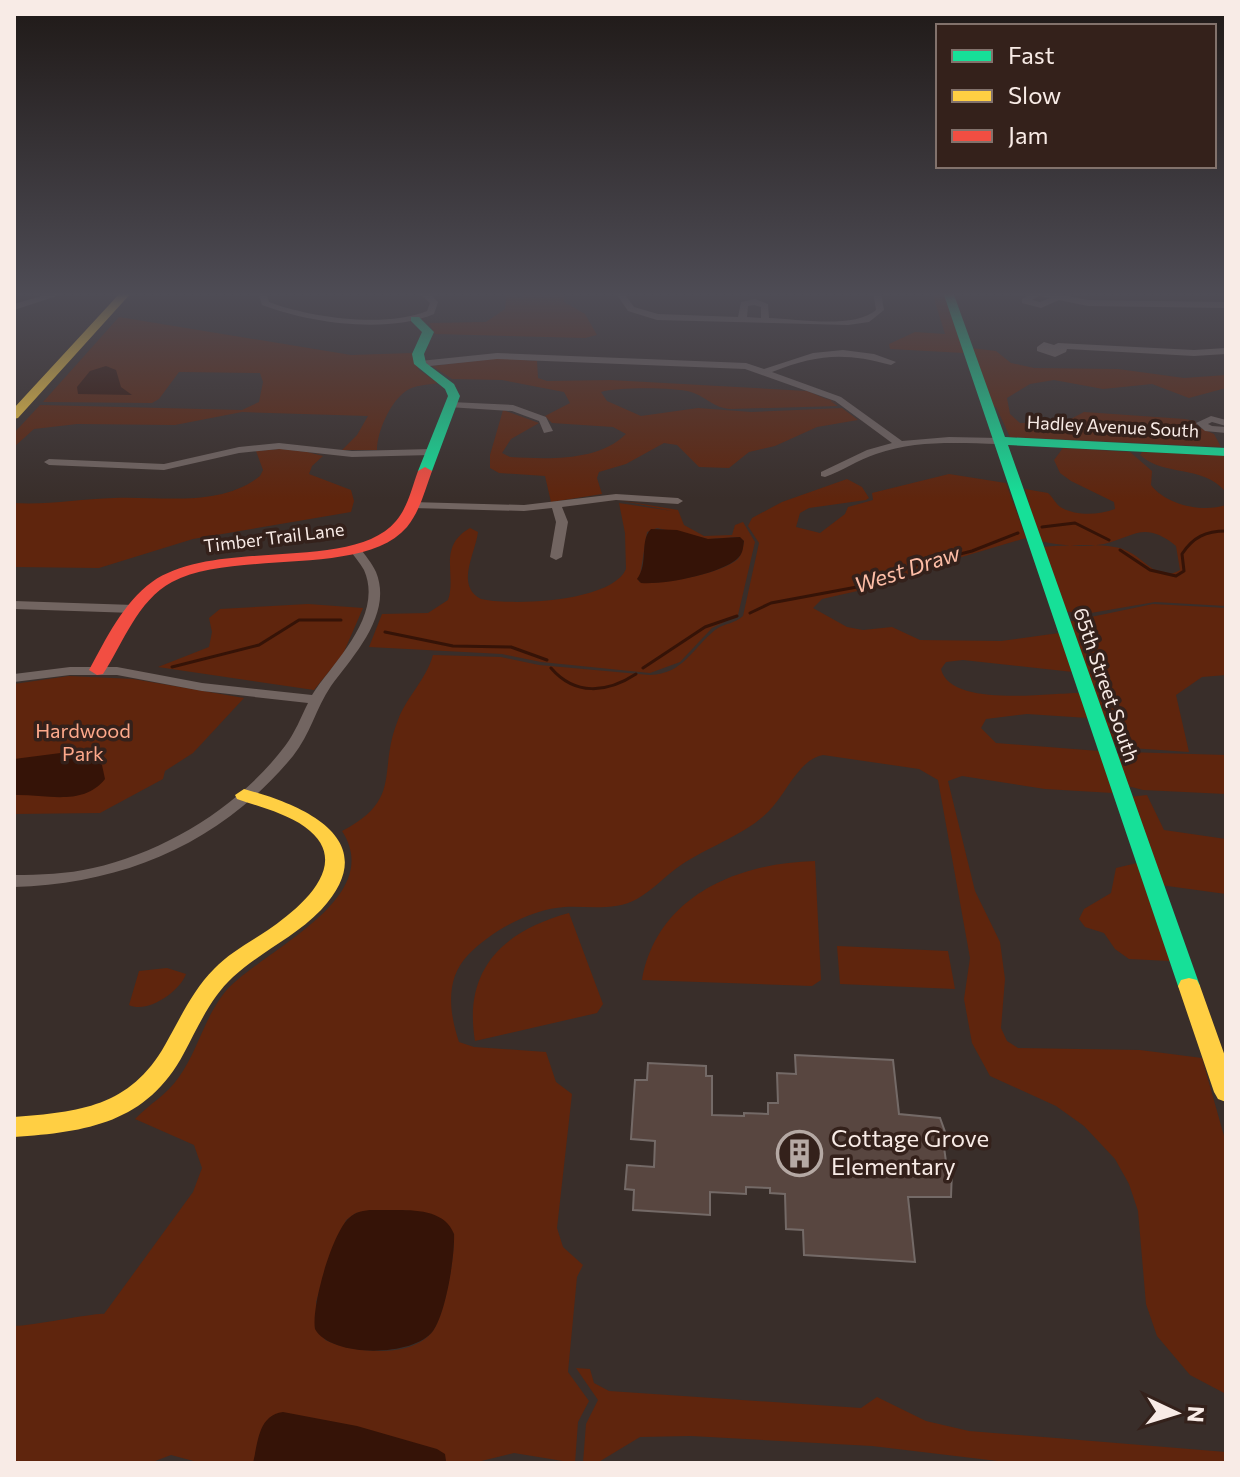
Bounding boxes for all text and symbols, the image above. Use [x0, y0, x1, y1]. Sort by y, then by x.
legend [936, 24, 1216, 168]
text: Fast [1008, 40, 1055, 69]
text: Slow [1008, 80, 1061, 109]
text: Jam [1008, 120, 1048, 149]
street label: Hadley Avenue South [1026, 411, 1200, 441]
street label: Timber Trail Lane [202, 517, 345, 557]
water label: West Draw [851, 538, 964, 598]
street label: 65th Street South [1069, 604, 1145, 765]
park label: Hardwood Park [35, 718, 131, 765]
place label: Cottage Grove Elementary [831, 1123, 989, 1180]
building icon: Cottage Grove Elementary [776, 1129, 824, 1177]
north arrow [1136, 1373, 1216, 1453]
text: N [1182, 1405, 1210, 1424]

